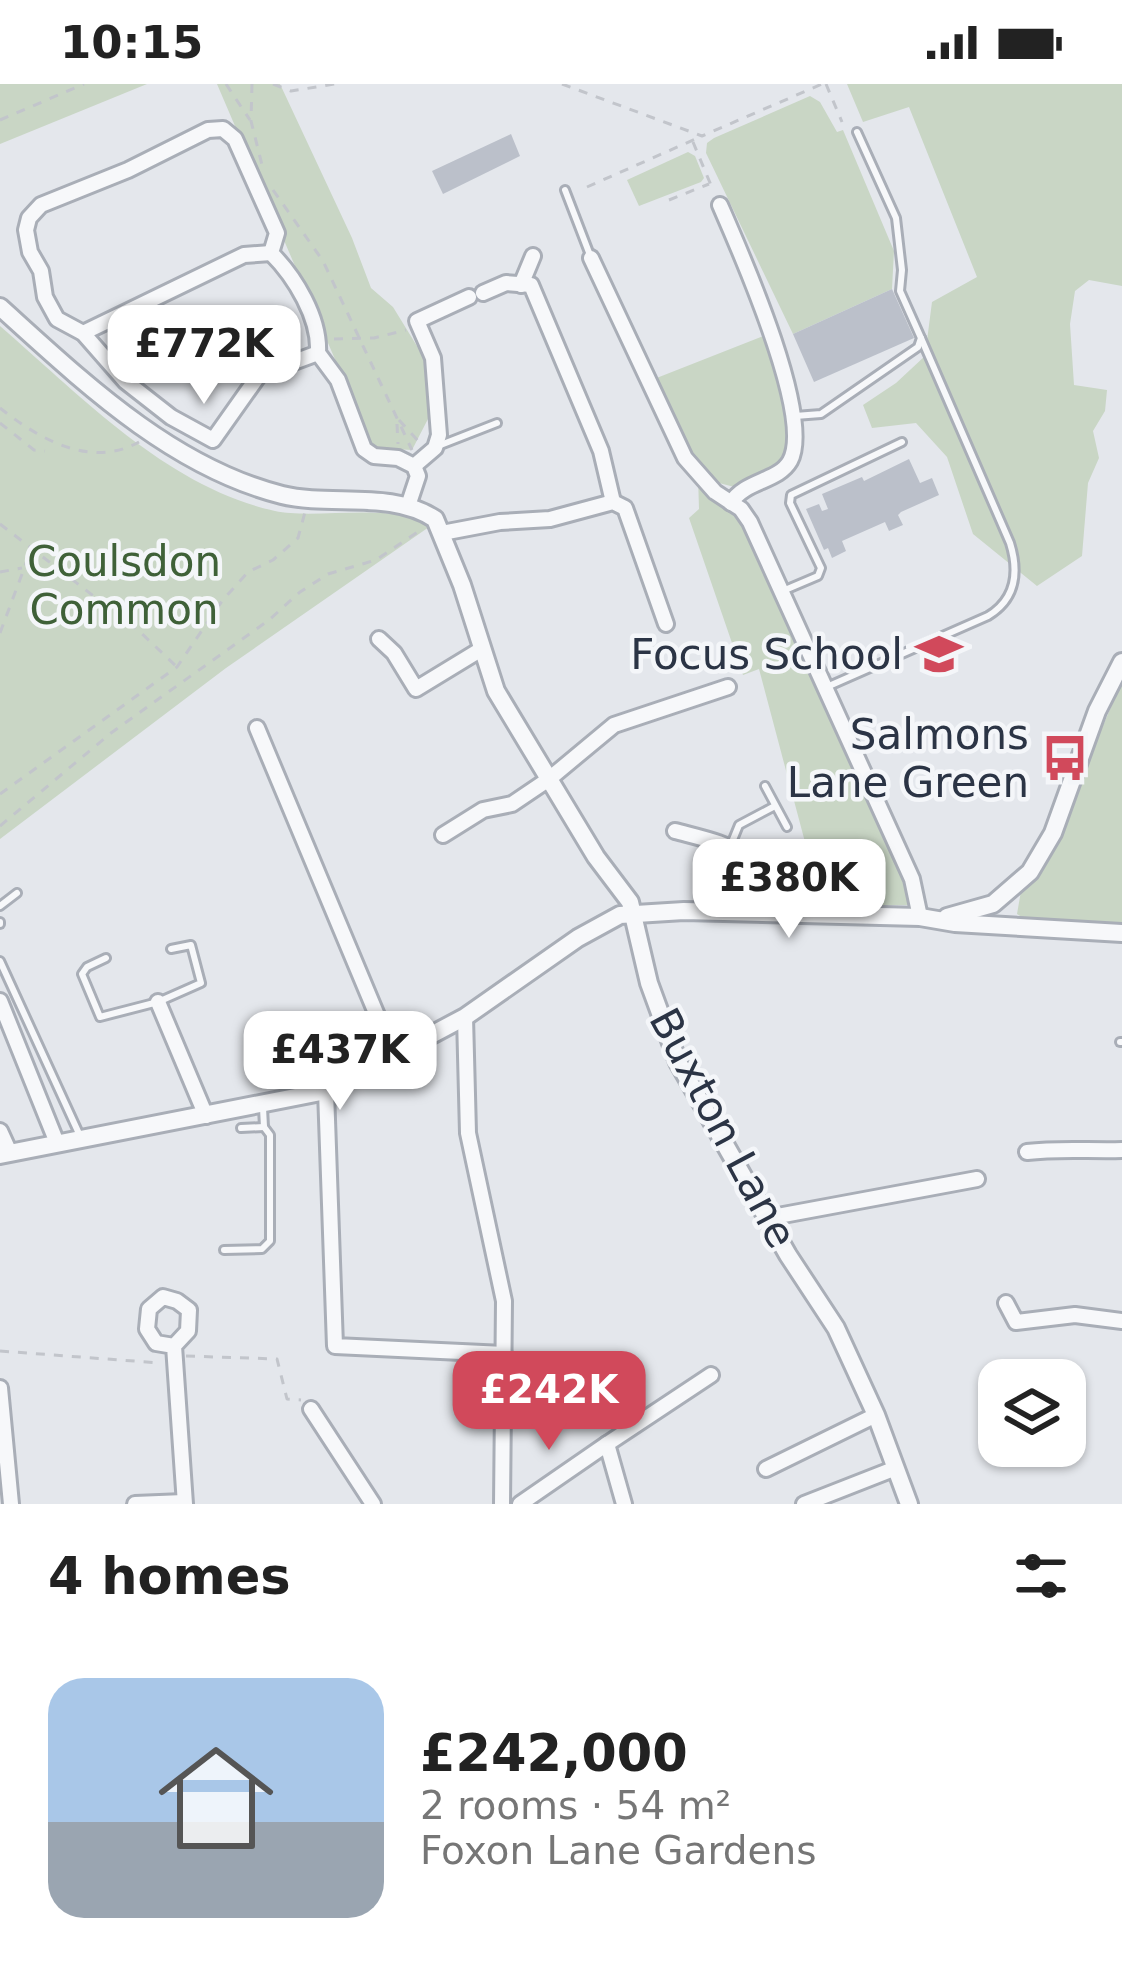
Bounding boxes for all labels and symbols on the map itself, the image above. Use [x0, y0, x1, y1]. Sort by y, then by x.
pin: £772K [120, 305, 288, 407]
park label: Coulsdon Common [27, 537, 221, 634]
school or university icon: Focus School [914, 629, 964, 679]
place label: Focus School [630, 630, 903, 679]
place label: Salmons Lane Green [787, 710, 1029, 807]
bus stop icon: Salmons Lane Green [1040, 733, 1090, 783]
pin: £380K [705, 839, 873, 941]
street label: Buxton Lane [639, 1000, 807, 1256]
pin: £437K [256, 1011, 424, 1113]
pin: £242K [465, 1351, 633, 1453]

